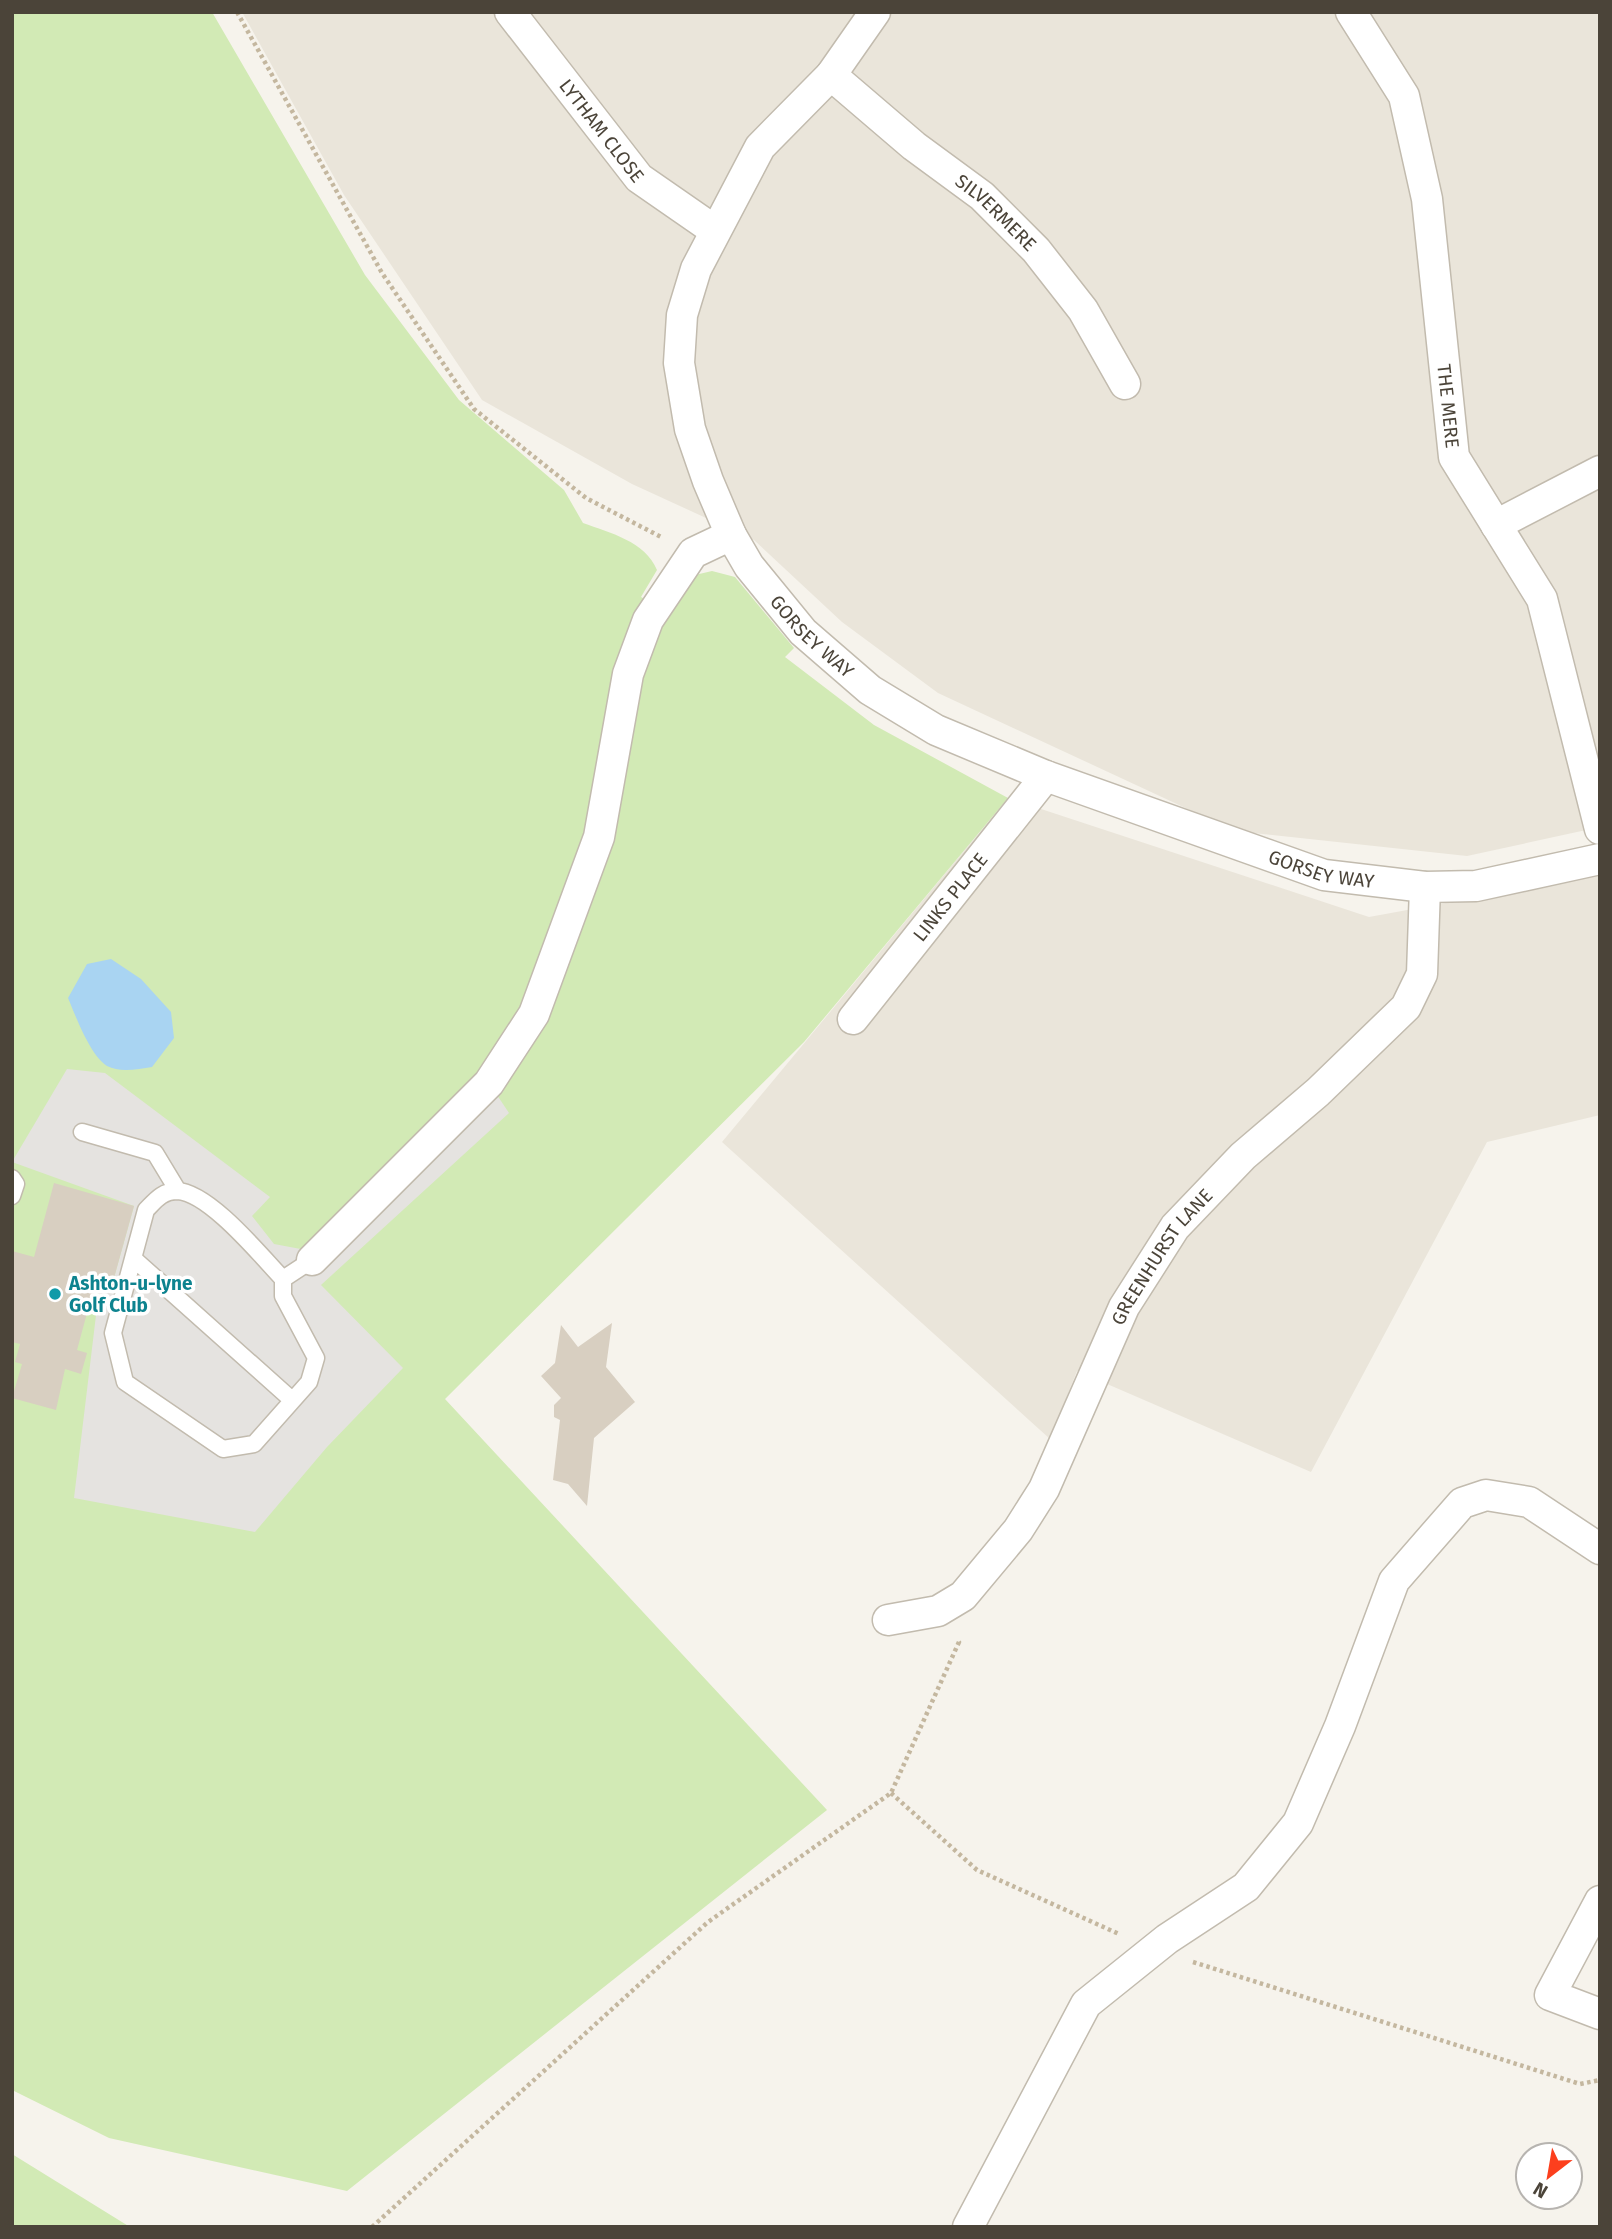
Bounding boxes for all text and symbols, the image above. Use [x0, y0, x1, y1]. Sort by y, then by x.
street label: LYTHAM CLOSE [555, 74, 649, 187]
street label: SILVERMERE [951, 169, 1042, 256]
street label: THE MERE [1433, 363, 1465, 449]
street label: GORSEY WAY [766, 590, 859, 683]
street label: GORSEY WAY [1265, 845, 1376, 892]
street label: LINKS PLACE [908, 848, 992, 946]
street label: GREENHURST LANE [1106, 1184, 1217, 1328]
place label: Ashton-u-lyne Golf Club [68, 1272, 192, 1317]
marker: Ashton-u-lyne Golf Club [47, 1286, 63, 1302]
north arrow [1514, 2141, 1584, 2211]
text: N [1529, 2177, 1552, 2203]

